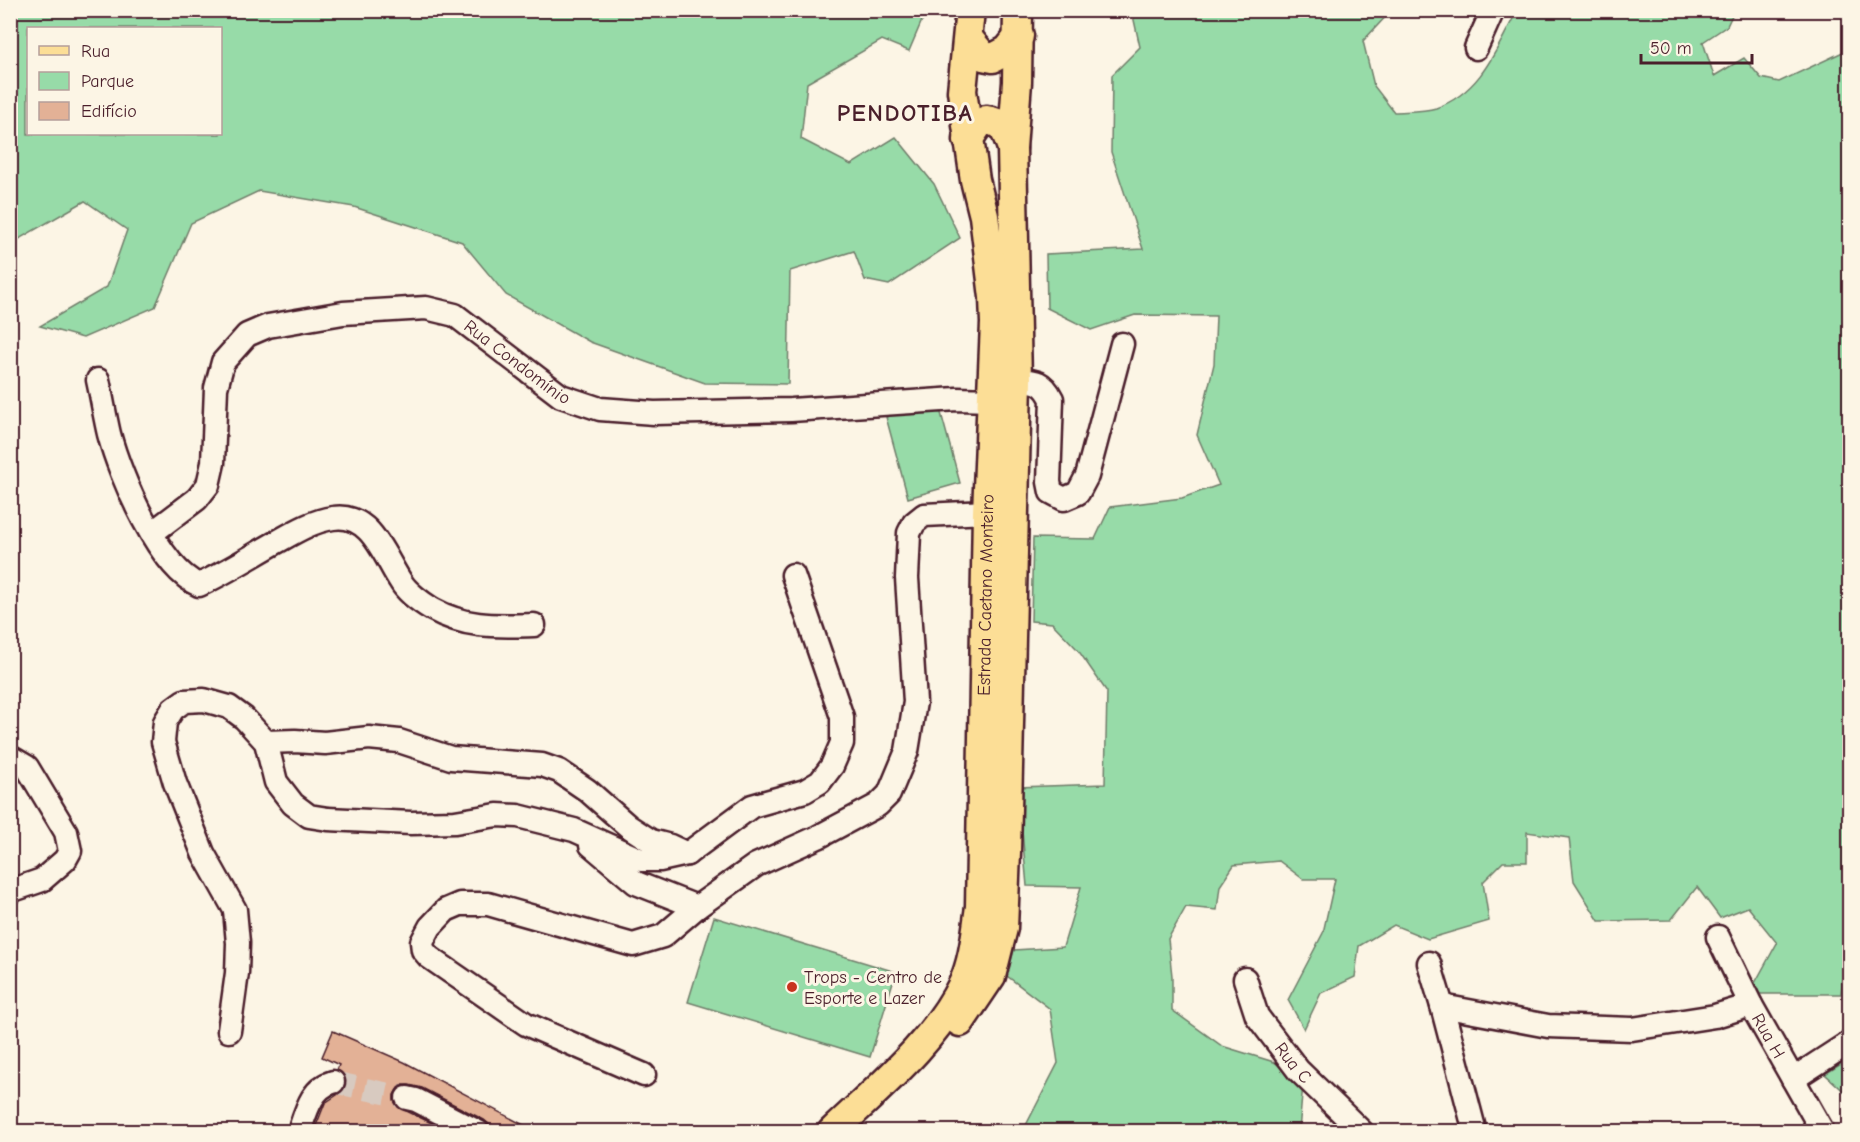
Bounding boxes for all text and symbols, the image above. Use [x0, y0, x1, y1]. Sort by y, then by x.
legend [27, 27, 222, 135]
scale bar [1641, 27, 1752, 65]
text: 50 m [1650, 38, 1692, 59]
text: Rua [81, 41, 110, 62]
text: Parque [81, 71, 134, 92]
district label: PENDOTIBA [837, 99, 973, 127]
text: Edifício [81, 101, 137, 122]
street label: Rua Condomínio [460, 315, 572, 409]
street label: Estrada Caetano Monteiro [973, 494, 998, 696]
place label: Trops - Centro de Esporte e Lazer [804, 967, 942, 1009]
marker: Trops - Centro de Esporte e Lazer [785, 980, 799, 994]
street label: Rua H [1747, 1010, 1790, 1062]
street label: Rua C [1270, 1038, 1316, 1088]

